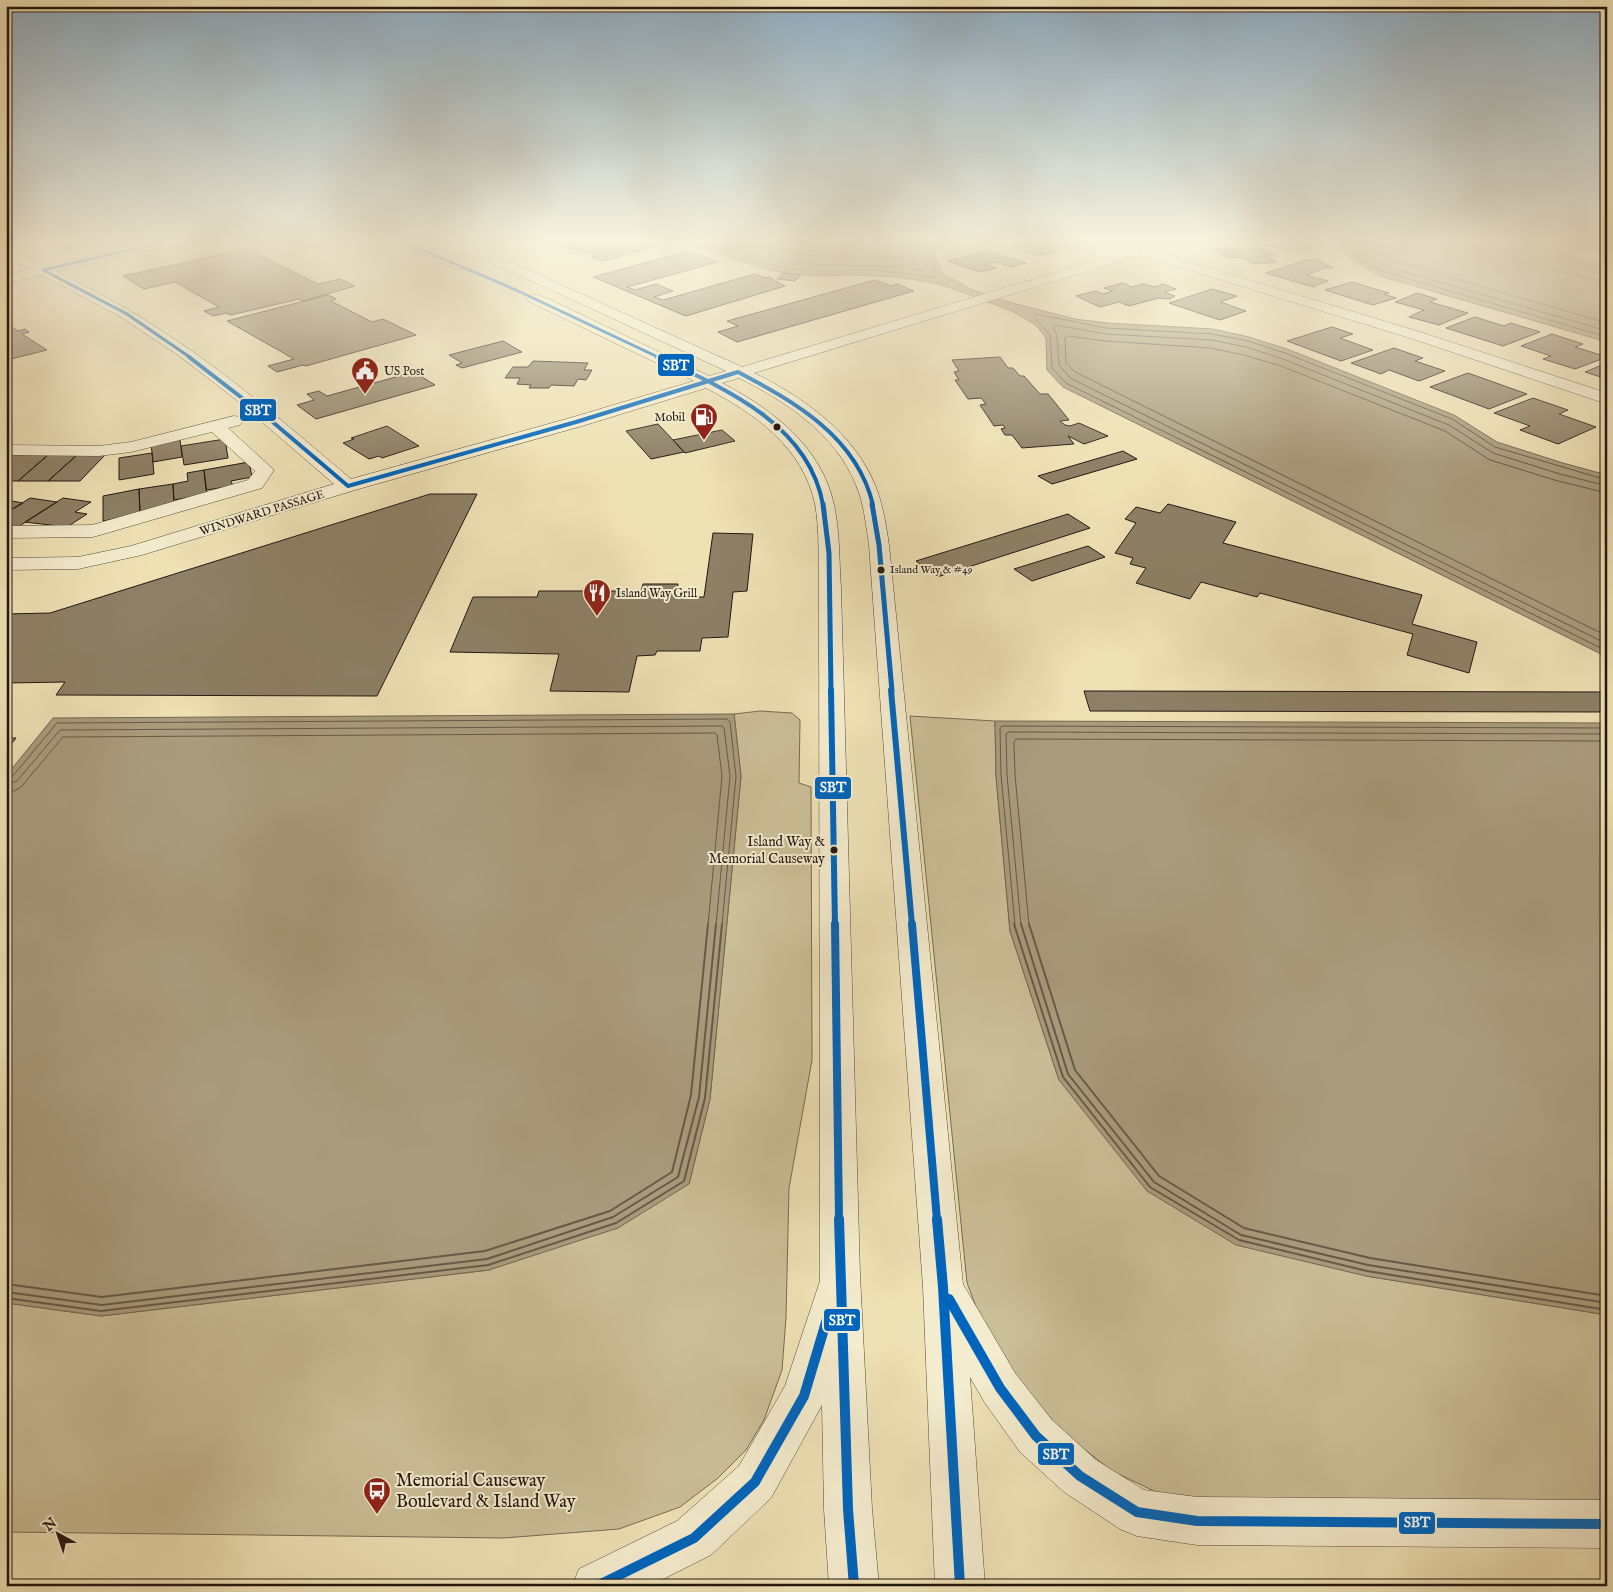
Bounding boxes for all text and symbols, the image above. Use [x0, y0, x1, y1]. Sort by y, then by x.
line badge: SBT [657, 353, 695, 377]
public building icon: US Post [350, 356, 380, 395]
text: SBT [663, 357, 690, 375]
place label: US Post [384, 364, 424, 379]
line badge: SBT [239, 398, 277, 422]
text: SBT [245, 402, 272, 420]
fuel station icon: Mobil [689, 402, 719, 441]
place label: Mobil [655, 410, 686, 425]
unlabelled marker [772, 422, 782, 432]
street label: WINDWARD PASSAGE [198, 487, 326, 539]
place label: Island Way & #49 [890, 563, 973, 577]
marker: Island Way & #49 [876, 565, 886, 575]
restaurant icon: Island Way Grill [582, 578, 612, 617]
place label: Island Way Grill [616, 586, 698, 601]
line badge: SBT [814, 776, 852, 800]
text: SBT [820, 779, 847, 797]
place label: Island Way & Memorial Causeway [709, 833, 825, 868]
marker: Island Way & Memorial Causeway [829, 845, 839, 855]
line badge: SBT [823, 1308, 861, 1332]
text: SBT [829, 1312, 856, 1330]
line badge: SBT [1037, 1442, 1075, 1466]
text: SBT [1043, 1446, 1070, 1464]
place label: Memorial Causeway Boulevard & Island Way [396, 1470, 576, 1514]
bus stop icon: Memorial Causeway Boulevard & Island Way [362, 1476, 392, 1515]
north arrow [32, 1510, 82, 1560]
line badge: SBT [1398, 1511, 1436, 1535]
text: N [39, 1514, 61, 1536]
text: SBT [1404, 1514, 1431, 1532]

